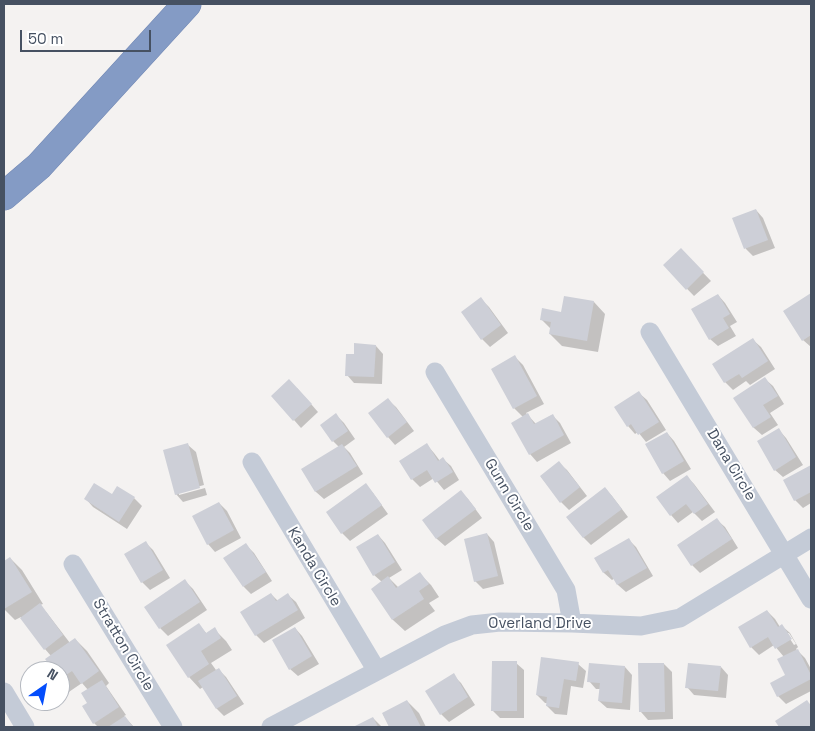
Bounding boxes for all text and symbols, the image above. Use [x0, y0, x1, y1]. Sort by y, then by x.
scale bar [22, 20, 154, 52]
text: 50 m [28, 29, 63, 48]
street label: Dana Circle [703, 426, 759, 504]
street label: Gunn Circle [480, 455, 538, 535]
street label: Kanda Circle [283, 524, 345, 610]
street label: Stratton Circle [88, 596, 158, 694]
street label: Overland Drive [488, 615, 592, 633]
north arrow [20, 661, 70, 711]
text: N [44, 664, 61, 684]

